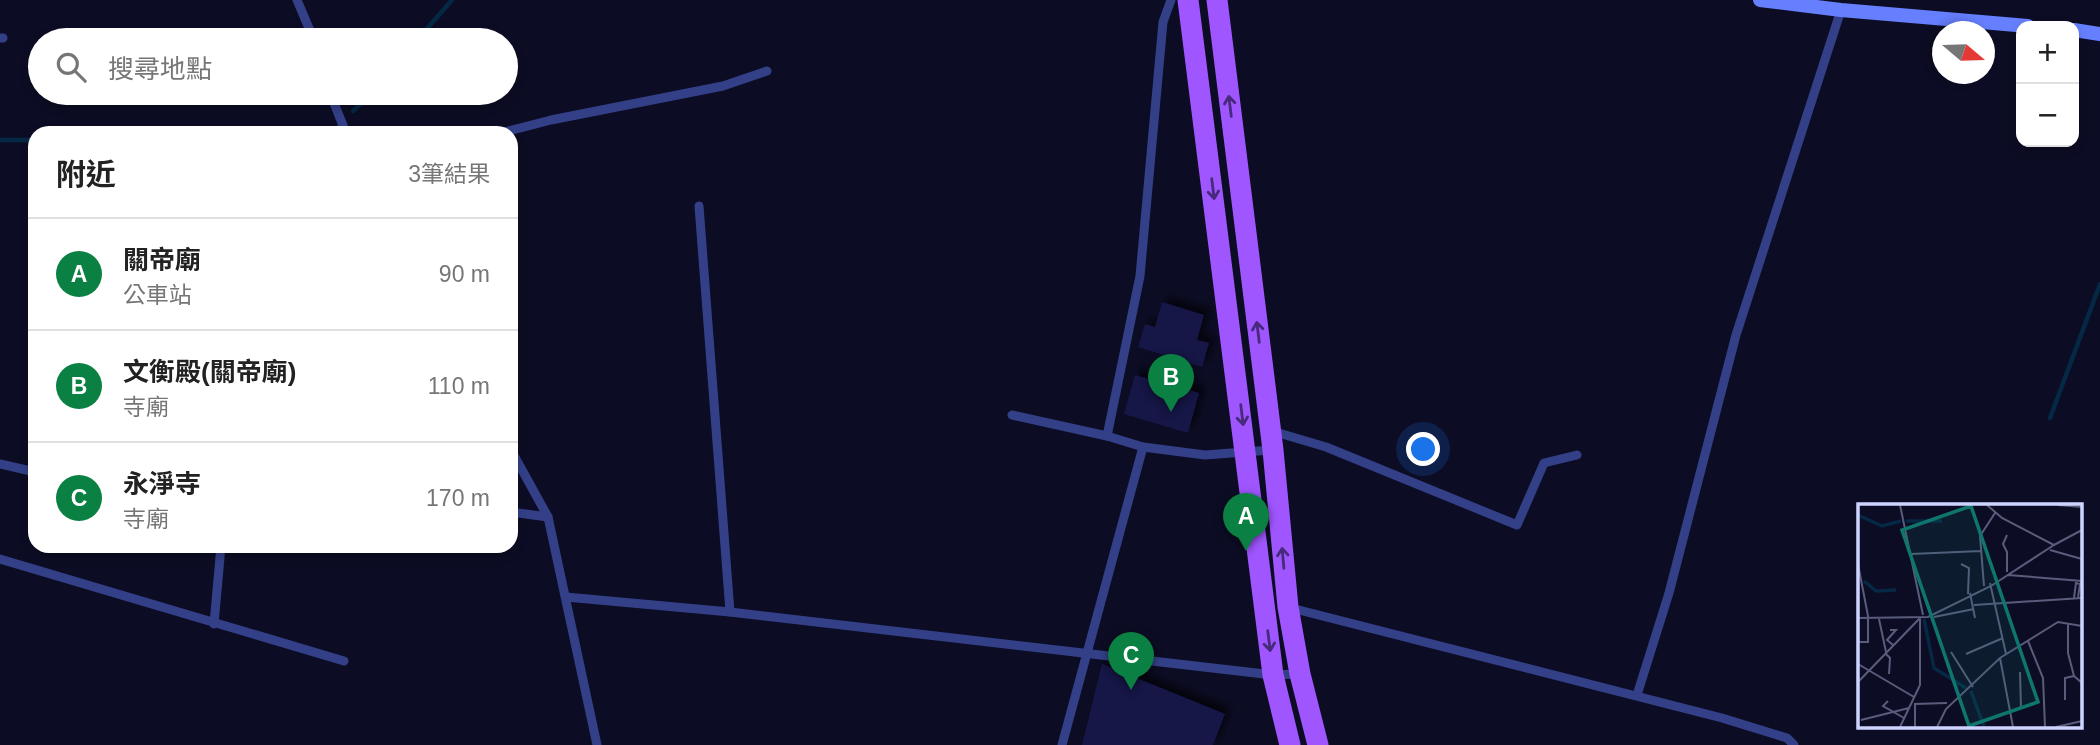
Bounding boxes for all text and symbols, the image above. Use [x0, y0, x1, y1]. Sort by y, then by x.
north arrow [1932, 21, 1995, 84]
map controls [2016, 21, 2079, 147]
button: + [2016, 21, 2079, 84]
search box [28, 28, 518, 105]
icon: search [52, 48, 90, 86]
text: 搜尋地點 [108, 54, 212, 84]
button: − [2016, 84, 2079, 147]
one-way arrow [1223, 95, 1236, 118]
text: 附近 [56, 158, 116, 191]
text: 3筆結果 [408, 161, 490, 187]
one-way arrow [1206, 177, 1219, 200]
text: 關帝廟 [123, 245, 201, 275]
text: A [71, 261, 87, 287]
text: 90 m [439, 261, 490, 287]
text: 公車站 [123, 282, 192, 308]
one-way arrow [1252, 321, 1265, 343]
pin: B [1148, 354, 1194, 412]
text: 文衡殿(關帝廟) [123, 357, 296, 387]
text: B [71, 373, 87, 399]
text: 110 m [428, 373, 490, 399]
text: 寺廟 [123, 394, 169, 420]
one-way arrow [1235, 403, 1248, 426]
your location [1406, 432, 1440, 466]
text: 永淨寺 [123, 469, 201, 499]
text: C [71, 485, 87, 511]
text: 170 m [426, 485, 490, 511]
pin: A [1223, 493, 1269, 551]
inset map [1858, 504, 2082, 728]
text: 寺廟 [123, 506, 169, 532]
one-way arrow [1277, 547, 1290, 569]
one-way arrow [1263, 629, 1276, 651]
pin: C [1108, 632, 1154, 690]

